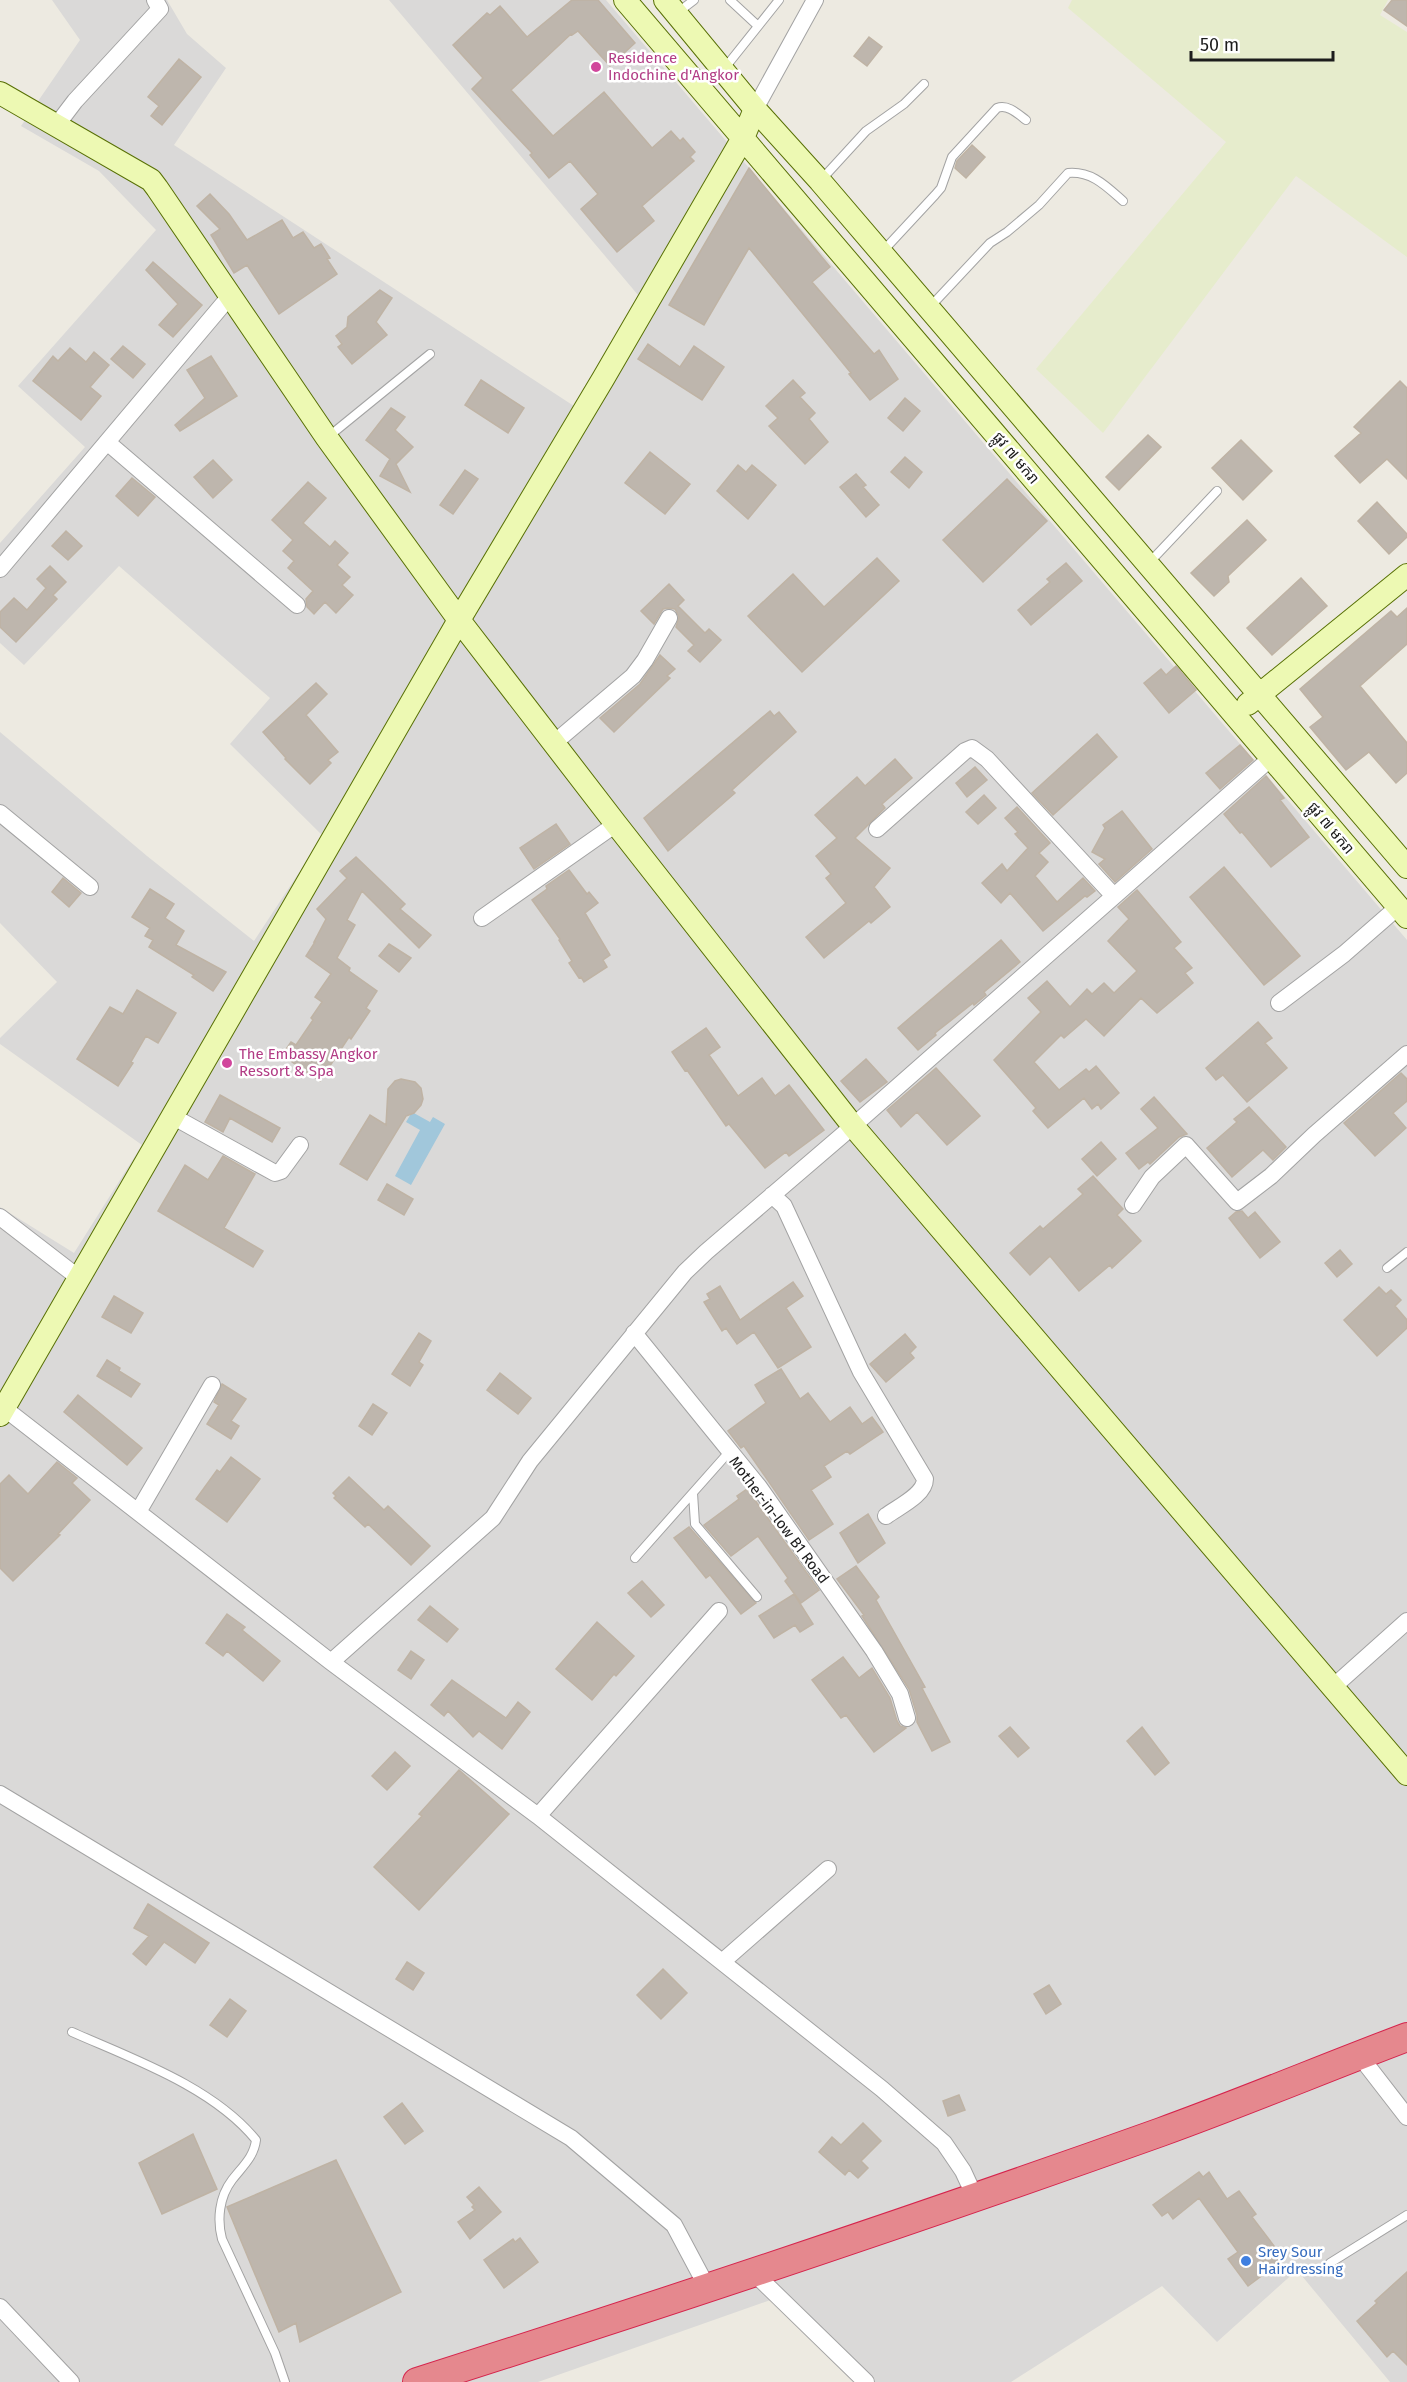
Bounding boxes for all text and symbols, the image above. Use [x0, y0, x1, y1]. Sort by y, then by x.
scale bar [1191, 24, 1334, 62]
text: 50 m [1200, 34, 1239, 56]
place label: Residence Indochine d'Angkor [608, 49, 739, 84]
marker: Residence Indochine d'Angkor [589, 60, 603, 74]
street label: ផ្លូវ ៧ មករា [986, 428, 1043, 491]
street label: ផ្លូវ ៧ មករា [1301, 798, 1358, 861]
place label: The Embassy Angkor Ressort & Spa [239, 1045, 378, 1080]
marker: The Embassy Angkor Ressort & Spa [220, 1056, 234, 1070]
street label: Mother-in-low B1 Road [725, 1453, 833, 1587]
place label: Srey Sour Hairdressing [1258, 2243, 1343, 2278]
marker: Srey Sour Hairdressing [1239, 2254, 1253, 2268]

